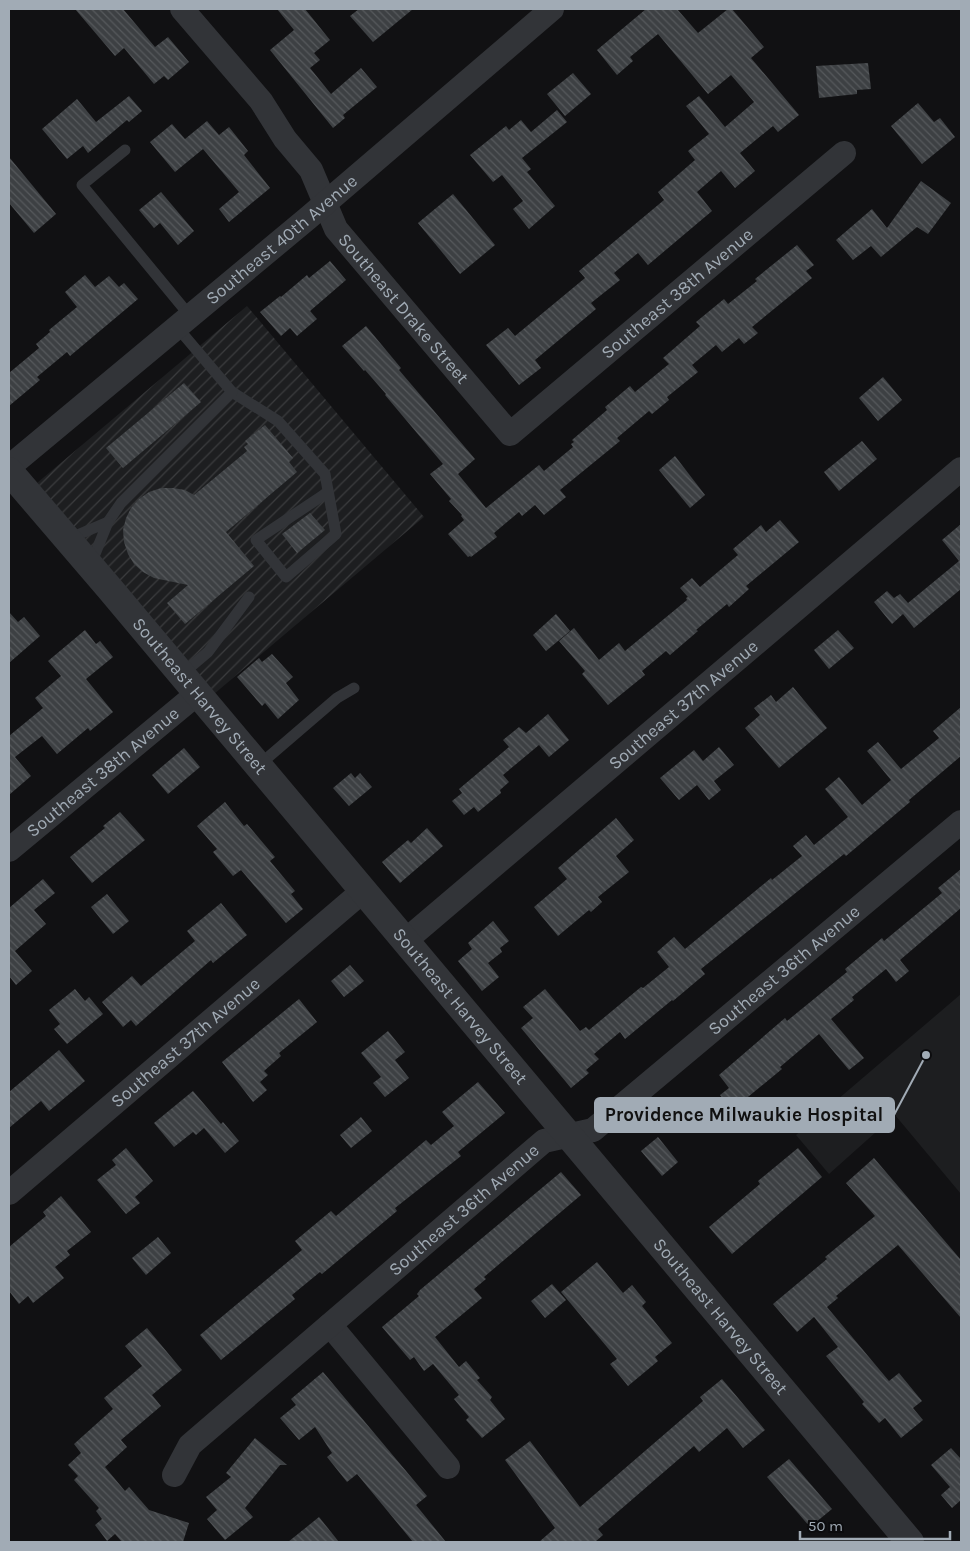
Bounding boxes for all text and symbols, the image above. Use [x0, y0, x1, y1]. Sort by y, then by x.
street label: Southeast 40th Avenue [201, 170, 362, 309]
street label: Southeast 38th Avenue [597, 223, 758, 364]
street label: Southeast Drake Street [333, 229, 474, 388]
street label: Southeast Harvey Street [128, 613, 272, 779]
street label: Southeast 37th Avenue [604, 635, 763, 774]
street label: Southeast 38th Avenue [22, 702, 184, 842]
street label: Southeast 36th Avenue [704, 900, 864, 1040]
street label: Southeast Harvey Street [388, 923, 532, 1089]
street label: Southeast 37th Avenue [106, 973, 265, 1112]
callout: Providence Milwaukie Hospital [595, 1098, 894, 1132]
text: Providence Milwaukie Hospital [605, 1104, 883, 1126]
street label: Southeast 36th Avenue [384, 1139, 544, 1280]
street label: Southeast Harvey Street [649, 1234, 793, 1399]
scale bar [800, 1508, 950, 1540]
text: 50 m [808, 1517, 843, 1535]

